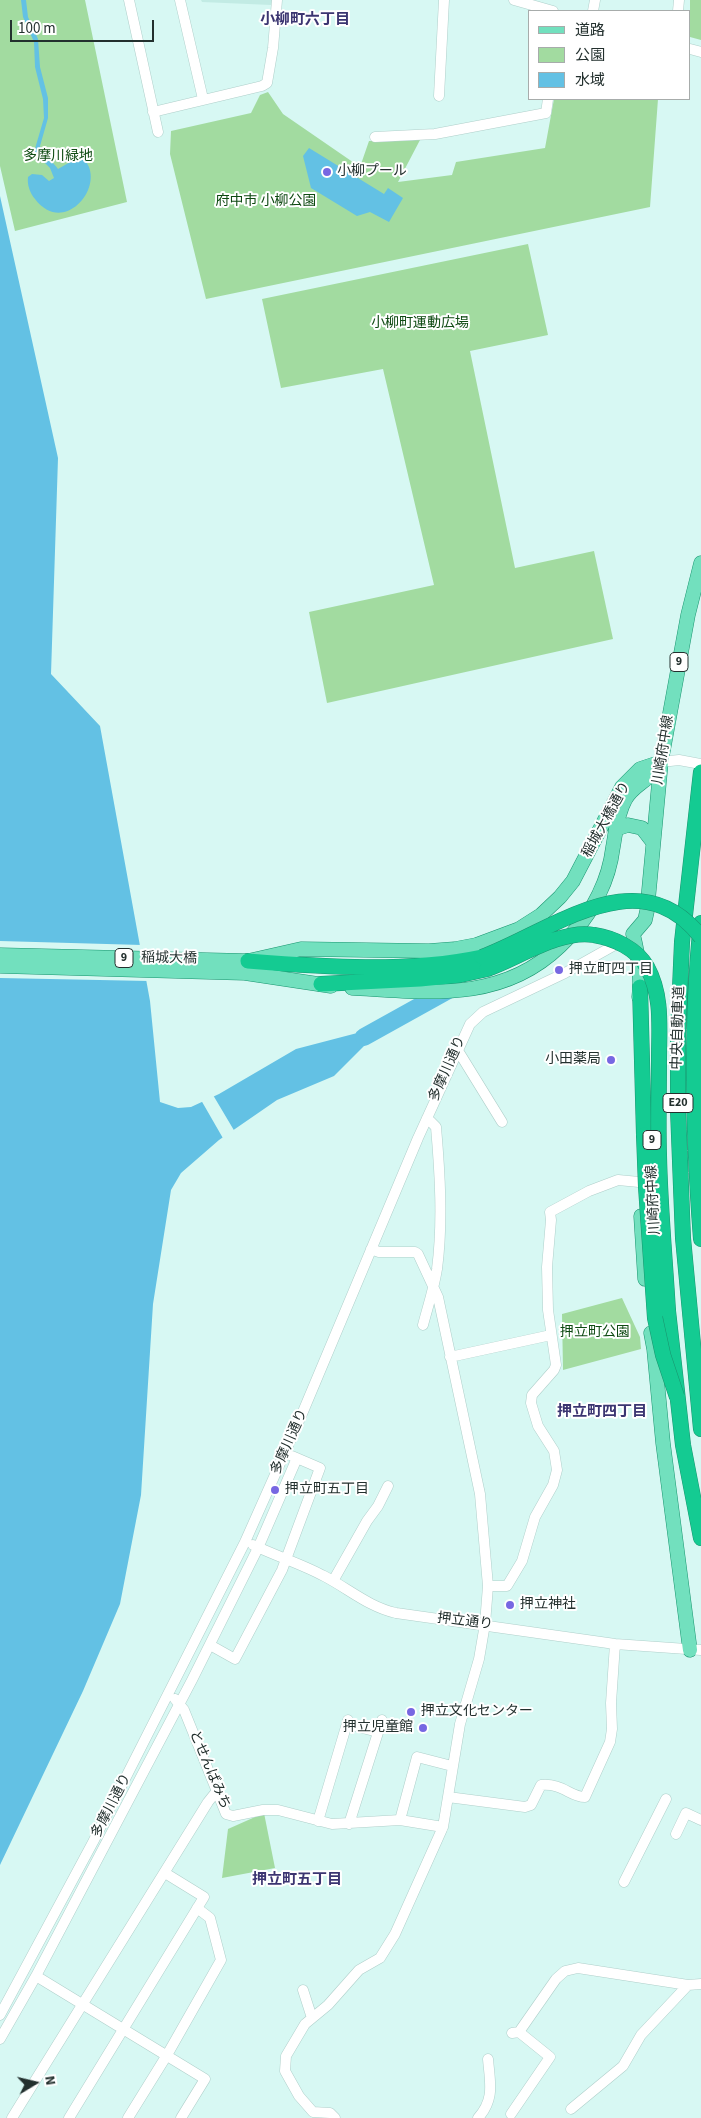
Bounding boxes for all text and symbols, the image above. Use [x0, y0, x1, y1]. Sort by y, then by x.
scale bar [12, 10, 156, 42]
legend [528, 10, 691, 100]
district label: 小柳町六丁目 [260, 12, 350, 30]
text: 100 m [18, 18, 56, 39]
text: 道路 [575, 20, 605, 41]
text: 公園 [575, 45, 605, 66]
text: 水域 [575, 70, 605, 91]
park label: 多摩川緑地 [23, 149, 93, 165]
place label: 小柳プール [337, 164, 407, 180]
marker: 小柳プール [321, 166, 333, 178]
park label: 府中市 小柳公園 [216, 194, 316, 210]
park label: 小柳町運動広場 [371, 316, 469, 332]
road number: 9 [670, 652, 688, 672]
street label: 川崎府中線 [650, 714, 678, 786]
street label: 稲城大橋通り [579, 779, 635, 861]
road number: 9 [115, 948, 133, 968]
street label: 稲城大橋 [141, 950, 197, 968]
place label: 押立町四丁目 [569, 962, 653, 978]
marker: 押立町四丁目 [553, 964, 565, 976]
street label: 中央自動車道 [669, 986, 689, 1070]
street label: 多摩川通り [426, 1034, 470, 1104]
place label: 小田薬局 [545, 1052, 601, 1068]
marker: 小田薬局 [605, 1054, 617, 1066]
road number: E20 [663, 1094, 693, 1112]
road number: 9 [643, 1130, 661, 1150]
street label: 川崎府中線 [644, 1165, 664, 1235]
park label: 押立町公園 [560, 1325, 630, 1341]
district label: 押立町四丁目 [557, 1404, 647, 1422]
street label: 多摩川通り [268, 1407, 312, 1477]
place label: 押立町五丁目 [285, 1482, 369, 1498]
marker: 押立町五丁目 [269, 1484, 281, 1496]
place label: 押立神社 [520, 1597, 576, 1613]
marker: 押立神社 [504, 1599, 516, 1611]
street label: 押立通り [436, 1610, 494, 1634]
place label: 押立文化センター [421, 1704, 533, 1720]
marker: 押立文化センター [405, 1706, 417, 1718]
place label: 押立児童館 [343, 1720, 413, 1736]
marker: 押立児童館 [417, 1722, 429, 1734]
street label: とせんばみち [185, 1728, 233, 1812]
street label: 多摩川通り [89, 1771, 135, 1841]
district label: 押立町五丁目 [252, 1872, 342, 1890]
north arrow [10, 2058, 60, 2108]
text: N [39, 2074, 60, 2087]

